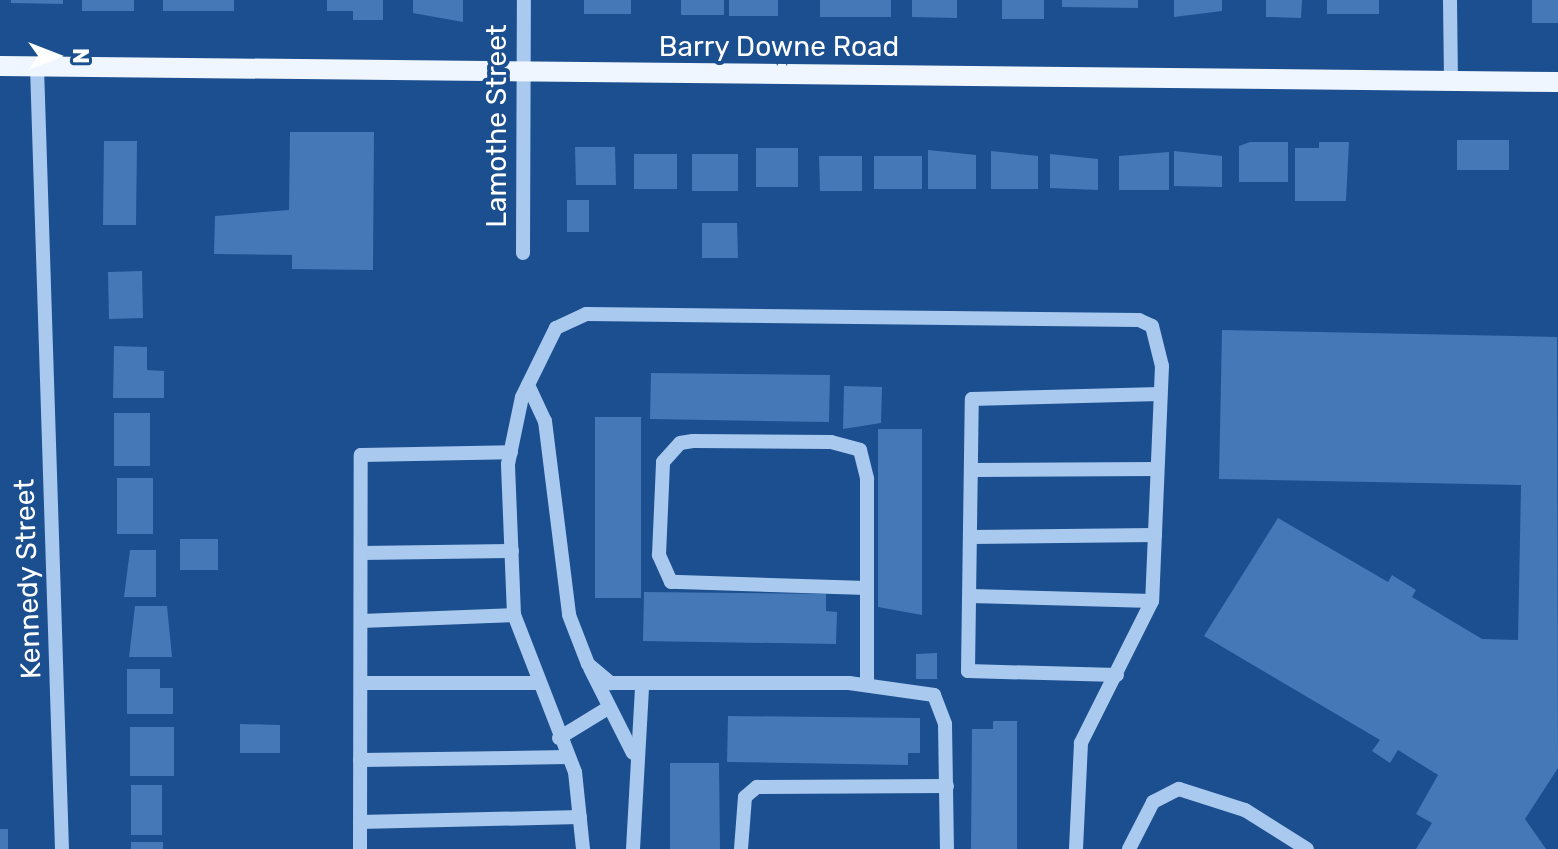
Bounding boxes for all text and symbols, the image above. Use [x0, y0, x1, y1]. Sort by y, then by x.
north arrow [16, 16, 96, 96]
street label: Lamothe Street [480, 24, 514, 228]
street label: Barry Downe Road [658, 30, 900, 64]
text: N [67, 48, 94, 64]
street label: Kennedy Street [8, 478, 48, 680]

